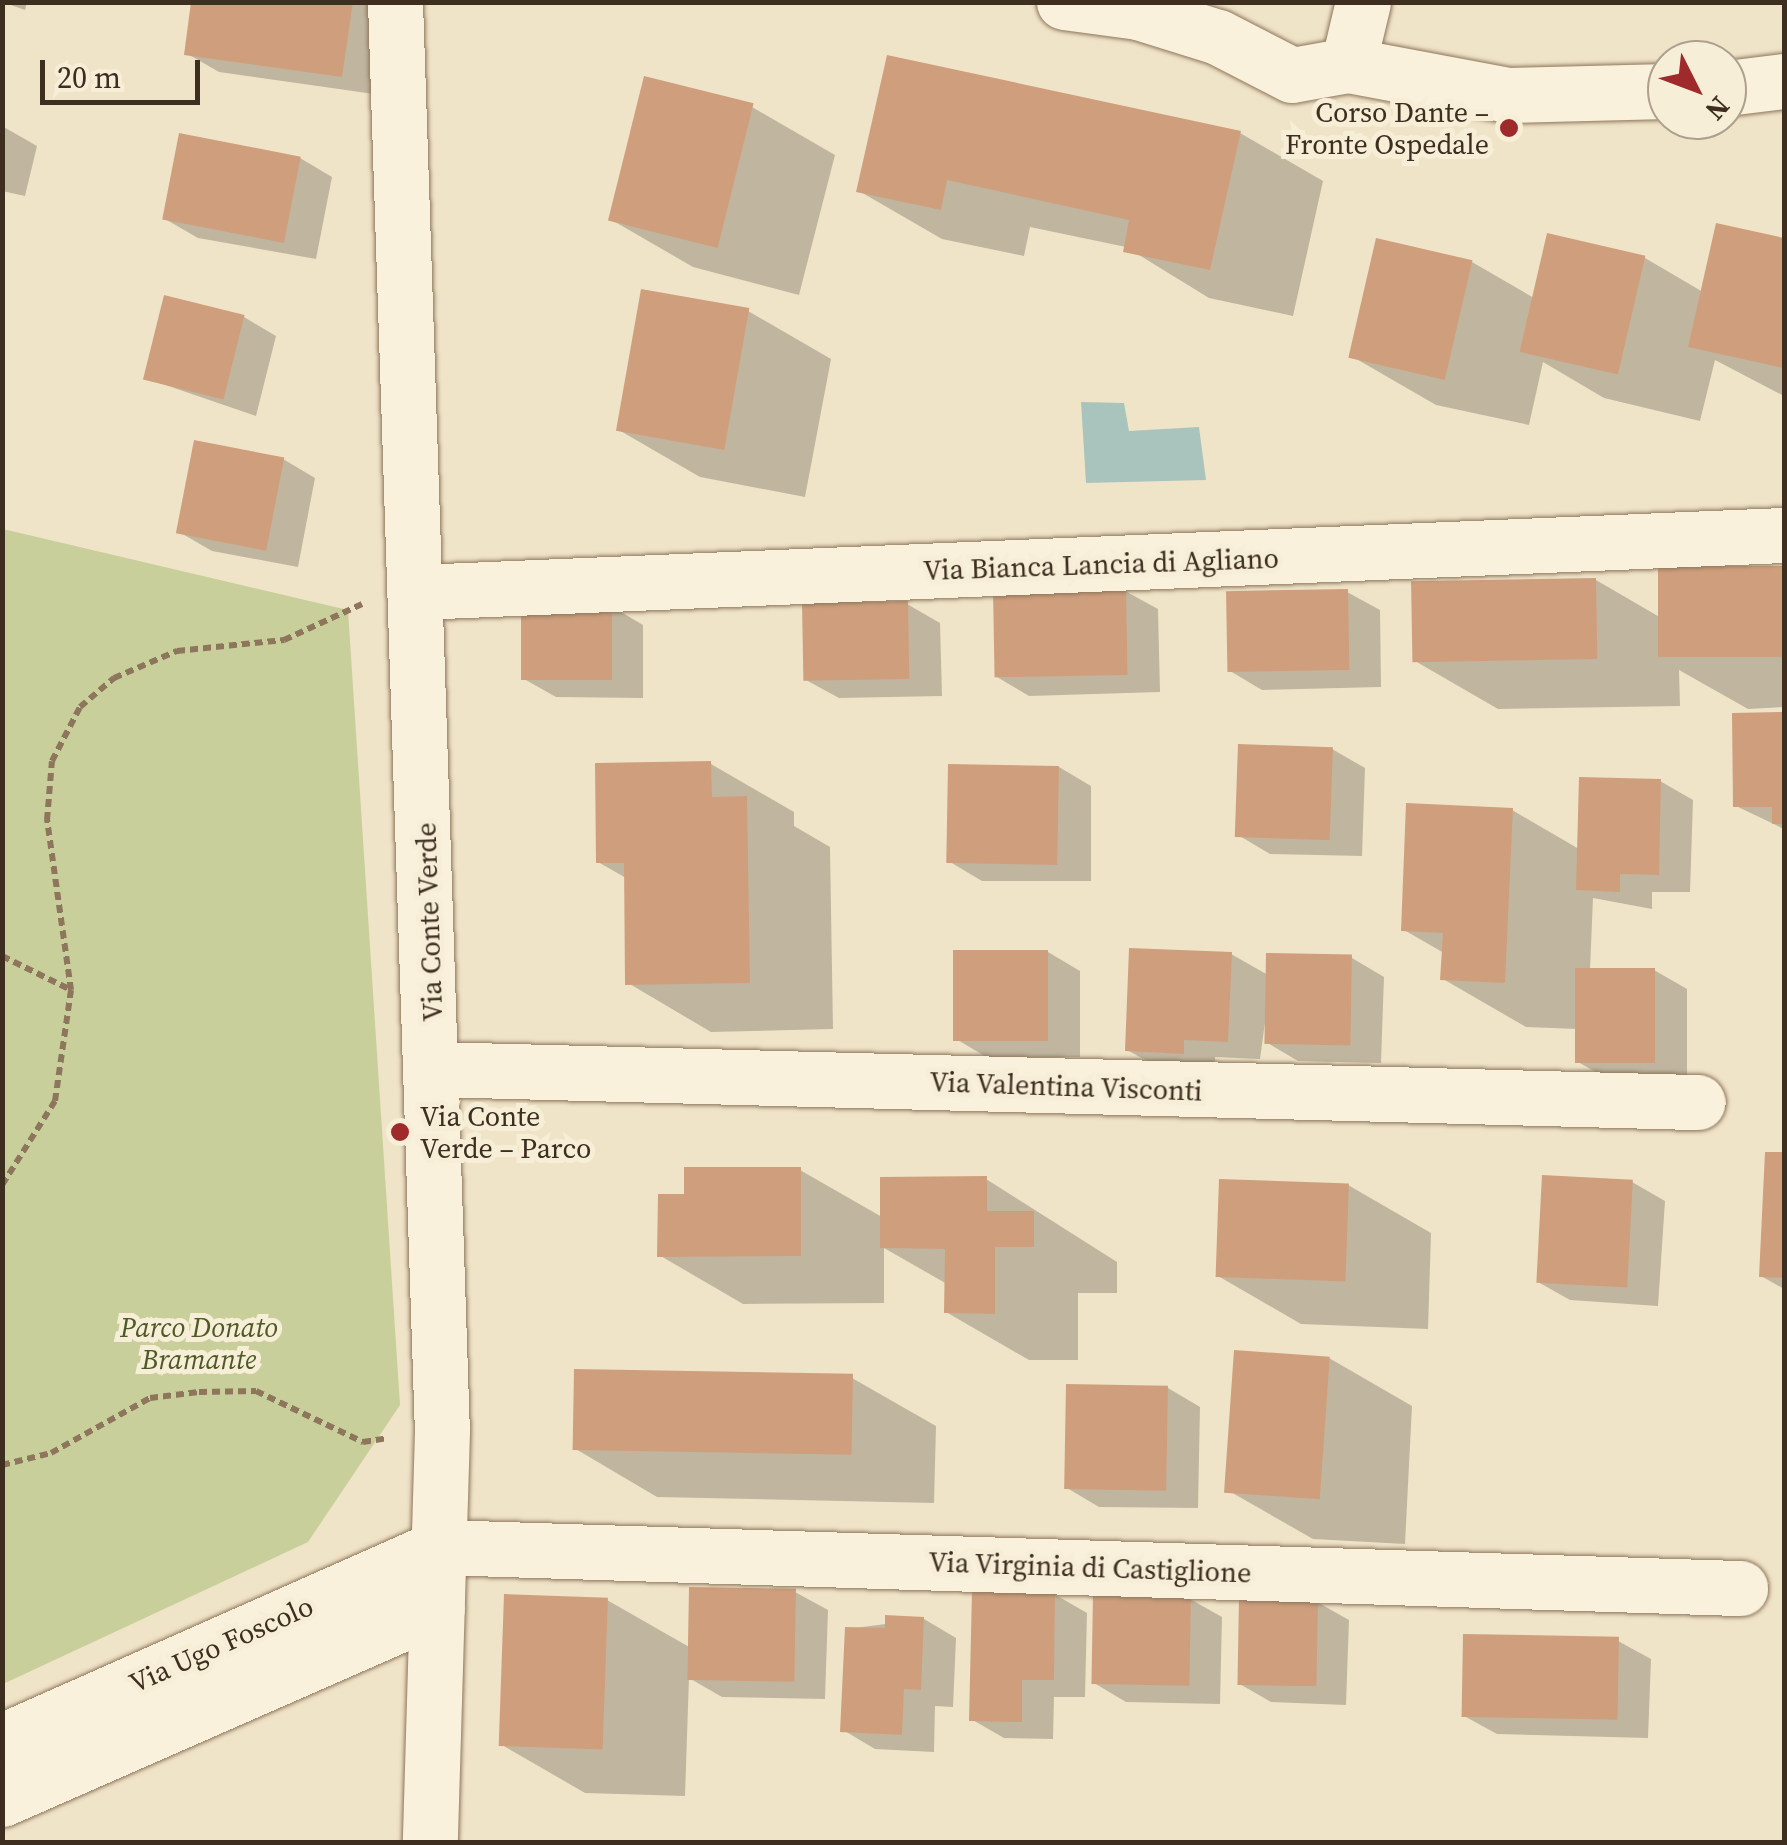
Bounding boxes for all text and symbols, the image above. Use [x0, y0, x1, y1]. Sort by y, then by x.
scale bar [45, 40, 205, 102]
north arrow [1647, 40, 1747, 140]
text: 20 m [57, 57, 121, 98]
text: N [1697, 88, 1739, 129]
place label: Corso Dante – Fronte Ospedale [1285, 95, 1489, 161]
marker: Corso Dante – Fronte Ospedale [1498, 117, 1520, 139]
street label: Via Bianca Lancia di Agliano [923, 541, 1279, 587]
street label: Via Conte Verde [409, 822, 449, 1022]
street label: Via Valentina Visconti [928, 1064, 1204, 1108]
place label: Via Conte Verde – Parco [420, 1099, 591, 1165]
marker: Via Conte Verde – Parco [389, 1121, 411, 1143]
park label: Parco Donato Bramante [120, 1310, 278, 1376]
street label: Via Virginia di Castiglione [928, 1545, 1252, 1589]
street label: Via Ugo Foscolo [124, 1588, 318, 1700]

